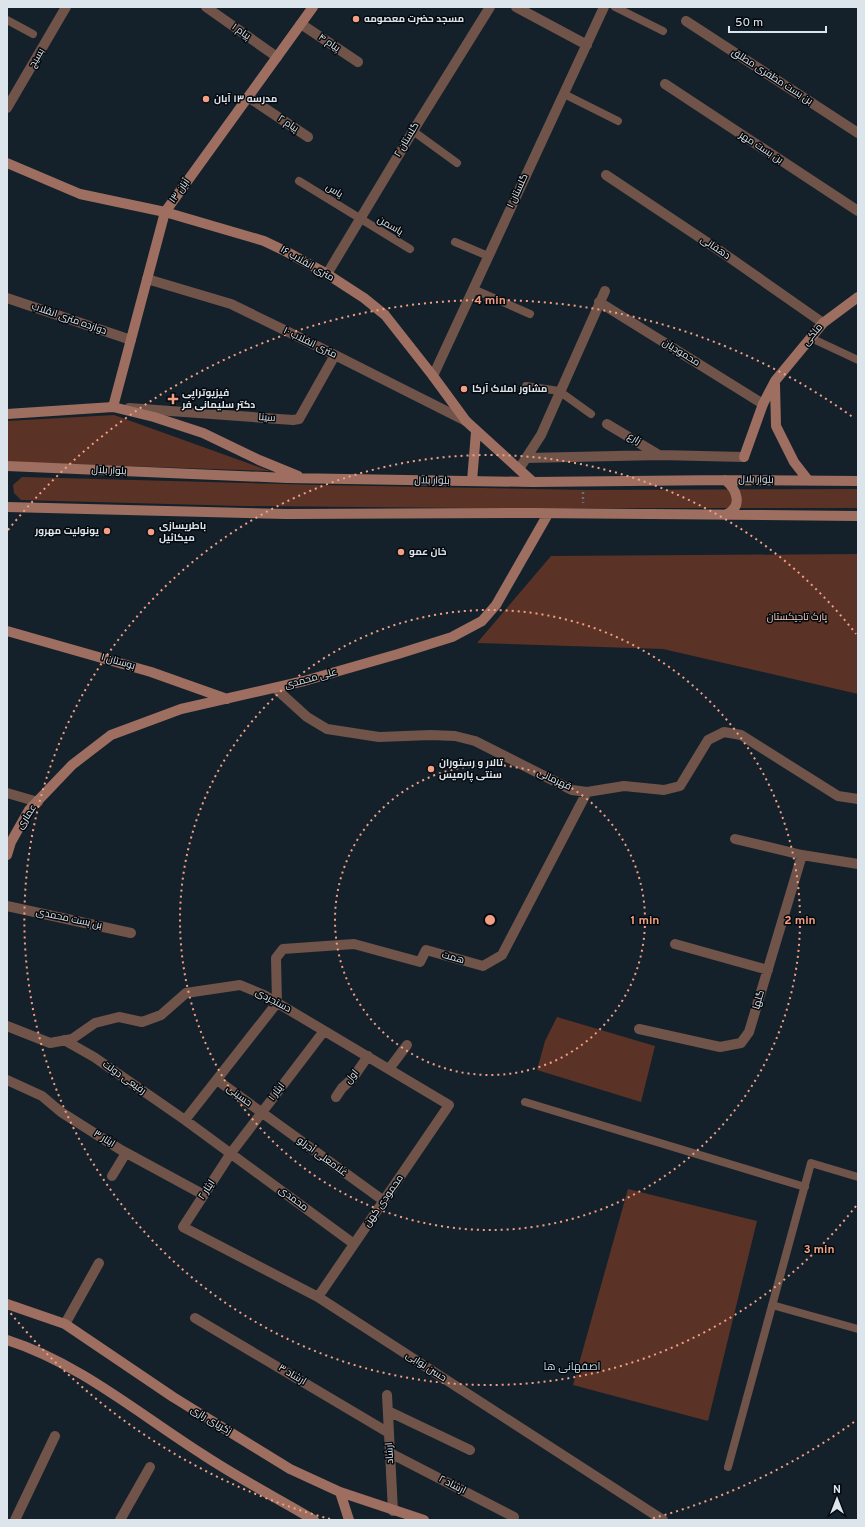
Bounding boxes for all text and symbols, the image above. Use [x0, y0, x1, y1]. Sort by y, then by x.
scale bar [729, 8, 826, 34]
place label: مسجد حضرت معصومه [364, 13, 464, 26]
marker: مسجد حضرت معصومه [351, 14, 361, 24]
text: 50 m [735, 15, 763, 31]
street label: پیام ۱ [229, 21, 253, 43]
street label: پیام ۴ [315, 31, 343, 55]
street label: بسیج [26, 46, 48, 70]
street label: بن بست مظفری مطلق [729, 46, 815, 108]
place label: مدرسه ۱۳ آبان [214, 93, 277, 106]
marker: مدرسه ۱۳ آبان [201, 94, 211, 104]
street label: پیام ۲ [275, 112, 301, 136]
street label: گلستان ۲ [391, 120, 423, 160]
street label: بن بست مهر [736, 128, 785, 167]
street label: گلستان ۱ [504, 172, 532, 210]
street label: ۱۳ آبان [167, 176, 193, 206]
street label: یاس [323, 181, 345, 201]
street label: یاسمن [375, 213, 405, 239]
street label: دهقانی [697, 233, 733, 263]
street label: ۱۶ متری انقلاب [278, 243, 336, 285]
text: 4 min [474, 293, 506, 309]
street label: دوازده متری انقلاب [30, 300, 108, 338]
street label: ملکی [800, 321, 826, 349]
street label: ۱۰ متری انقلاب [281, 324, 339, 362]
street label: محمودیان [660, 336, 702, 370]
place label: مشاور املاک آرکا [472, 383, 547, 396]
marker: مشاور املاک آرکا [459, 384, 469, 394]
place label: فیزیوتراپی دکتر سلیمانی فر [181, 387, 255, 412]
marker: فیزیوتراپی دکتر سلیمانی فر [167, 393, 179, 405]
street label: سینا [258, 411, 276, 425]
street label: زارع [625, 430, 643, 448]
street label: بلوار بلال [91, 464, 127, 478]
street label: بلوار بلال [738, 473, 774, 487]
street label: بلوار بلال [414, 474, 450, 488]
place label: باطریسازی میکائیل [159, 520, 206, 545]
place label: یونولیت مهرور [34, 525, 99, 538]
marker: یونولیت مهرور [102, 526, 112, 536]
marker: باطریسازی میکائیل [146, 527, 156, 537]
place label: خان عمو [409, 546, 447, 559]
marker: خان عمو [396, 547, 406, 557]
park label: پارک تاجیکستان [767, 611, 827, 624]
street label: بوستان ۱ [100, 651, 136, 673]
street label: علی محمدی [283, 666, 339, 692]
place label: تالار و رستوران سنتی پارمیس [439, 757, 503, 782]
marker: تالار و رستوران سنتی پارمیس [426, 764, 436, 774]
street label: قهرمانی [535, 766, 573, 794]
street label: عماری [14, 802, 40, 832]
street label: بن بست محمدی [35, 906, 103, 932]
centre of rings [483, 913, 497, 927]
text: 1 min [631, 913, 659, 929]
text: 2 min [784, 913, 816, 929]
street label: همت [440, 949, 466, 967]
street label: دستجردی [253, 986, 293, 1016]
street label: گلها [750, 989, 768, 1011]
street label: رفیعی دولت [100, 1058, 148, 1098]
street label: اول [342, 1067, 362, 1087]
street label: ۱ ایثار [266, 1080, 288, 1104]
street label: حسینی [224, 1082, 254, 1110]
street label: ایثار ۳ [91, 1127, 117, 1151]
street label: غلامعلی آجرلو [294, 1134, 350, 1180]
street label: محمودی کهن [361, 1172, 407, 1230]
street label: ایثار ۲ [196, 1177, 218, 1203]
street label: محمدی [276, 1184, 310, 1214]
text: 3 min [803, 1242, 835, 1258]
street label: حسن نوابی [403, 1349, 449, 1385]
district label: اصفهانی ها [544, 1360, 600, 1374]
street label: ارشاد ۳ [276, 1362, 308, 1388]
street label: زکریای رازی [188, 1404, 234, 1438]
street label: ارشاد [383, 1442, 397, 1464]
street label: ارشاد ۲ [436, 1473, 468, 1497]
north arrow [817, 1479, 857, 1519]
text: N [833, 1483, 841, 1497]

